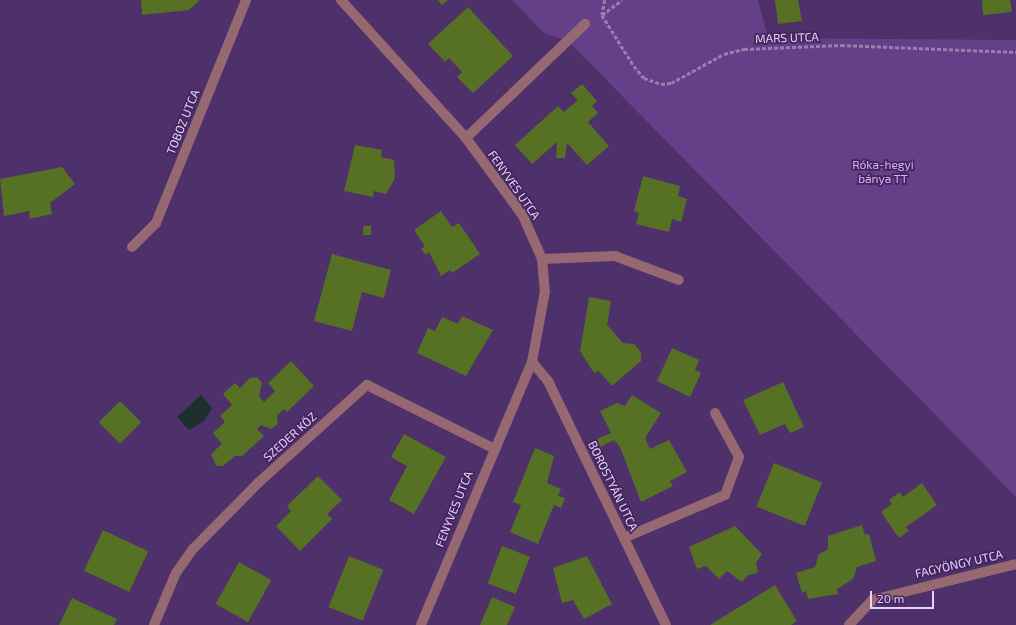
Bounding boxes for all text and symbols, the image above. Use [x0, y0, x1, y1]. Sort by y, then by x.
street label: MARS UTCA [755, 30, 819, 46]
street label: TOBOZ UTCA [163, 87, 203, 157]
street label: FENYVES UTCA [485, 148, 543, 222]
park label: Róka-hegyi bánya TT [852, 158, 914, 186]
street label: SZEDER KÖZ [260, 409, 320, 465]
street label: BOROSTYÁN UTCA [585, 439, 641, 533]
street label: FENYVES UTCA [432, 469, 476, 549]
street label: FAGYÖNGY UTCA [914, 547, 1004, 581]
scale bar [872, 583, 936, 609]
text: 20 m [877, 591, 904, 605]

